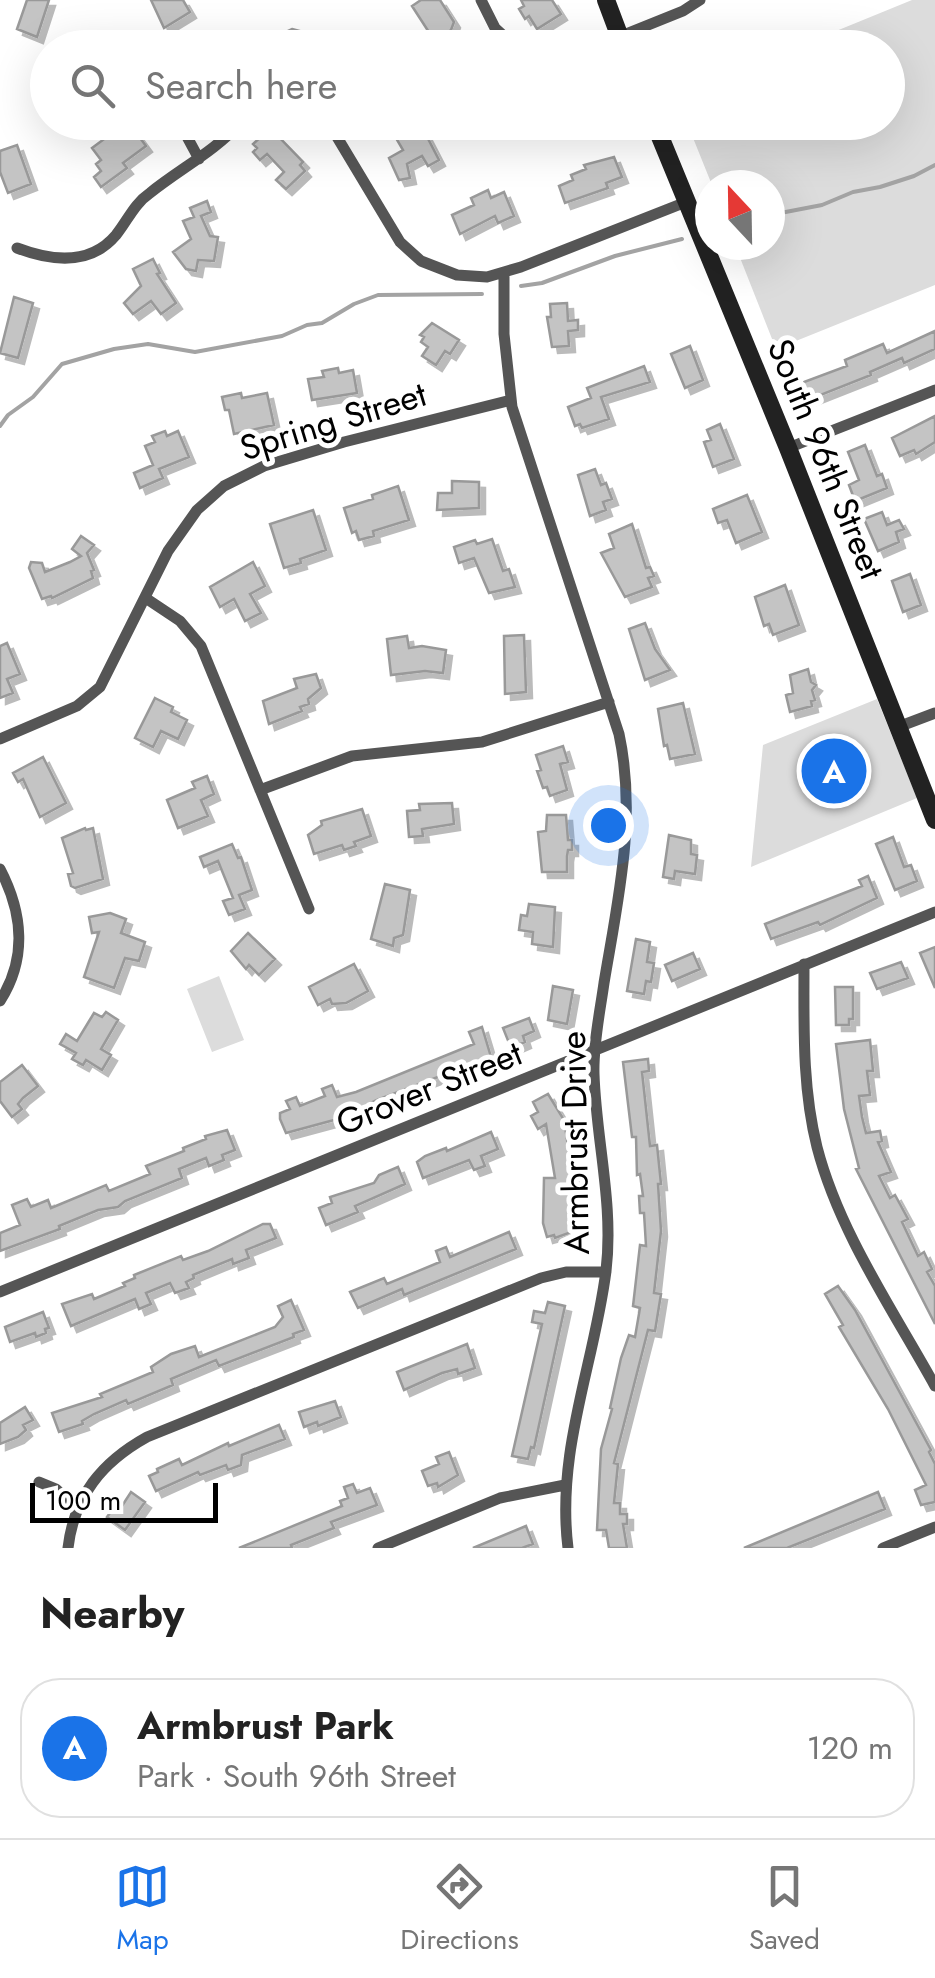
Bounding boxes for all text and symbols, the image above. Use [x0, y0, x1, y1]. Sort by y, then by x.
search box [30, 30, 905, 140]
icon: search [65, 58, 120, 113]
text: Search here [145, 58, 337, 113]
north arrow [695, 170, 785, 260]
street label: South 96th Street [755, 331, 897, 587]
street label: Spring Street [234, 369, 433, 473]
pin: A [802, 734, 866, 808]
your location [583, 800, 634, 851]
street label: Grover Street [329, 1028, 530, 1148]
street label: Armbrust Drive [548, 1031, 602, 1255]
scale bar [30, 1478, 218, 1522]
text: 100 m [45, 1480, 121, 1521]
text: Nearby [40, 1583, 184, 1644]
text: Armbrust Park [137, 1698, 394, 1753]
text: A [63, 1725, 86, 1771]
text: 120 m [807, 1725, 893, 1771]
text: Park · South 96th Street [137, 1753, 456, 1799]
tab: Map [115, 1859, 170, 1960]
tab: Directions [400, 1859, 519, 1960]
tab: Saved [749, 1859, 820, 1960]

